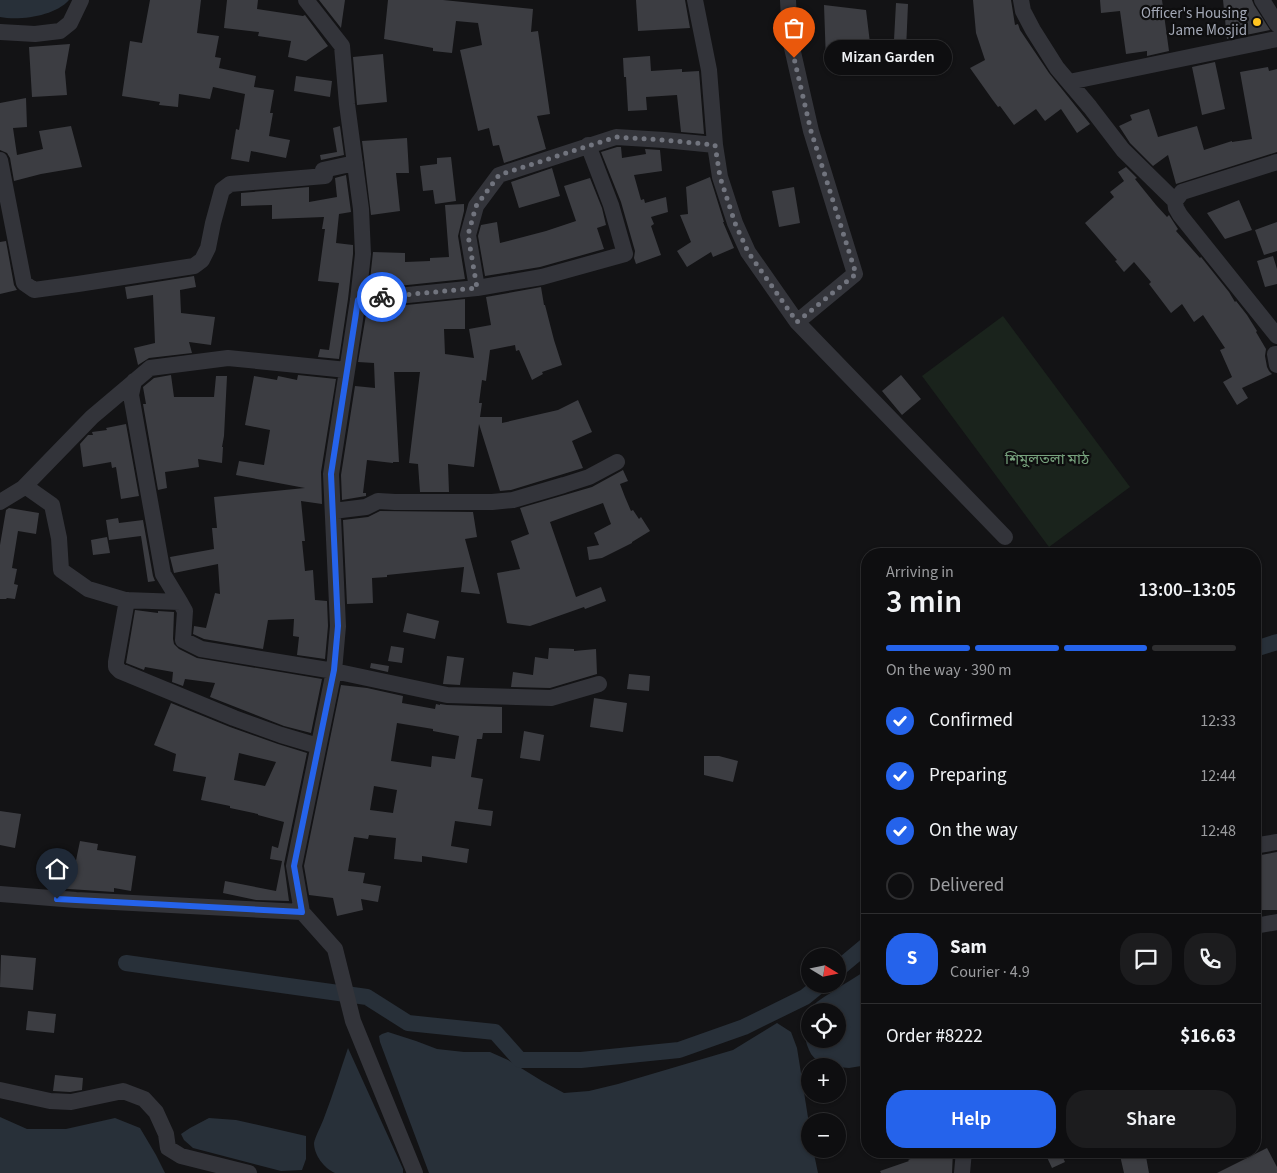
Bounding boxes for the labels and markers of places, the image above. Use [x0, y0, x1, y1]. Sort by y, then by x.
place label: Officer's Housing Jame Mosjid [1141, 3, 1247, 41]
pin [773, 7, 815, 58]
marker: Officer's Housing Jame Mosjid [1251, 16, 1263, 28]
callout: Mizan Garden [824, 40, 952, 76]
pin [36, 848, 78, 899]

